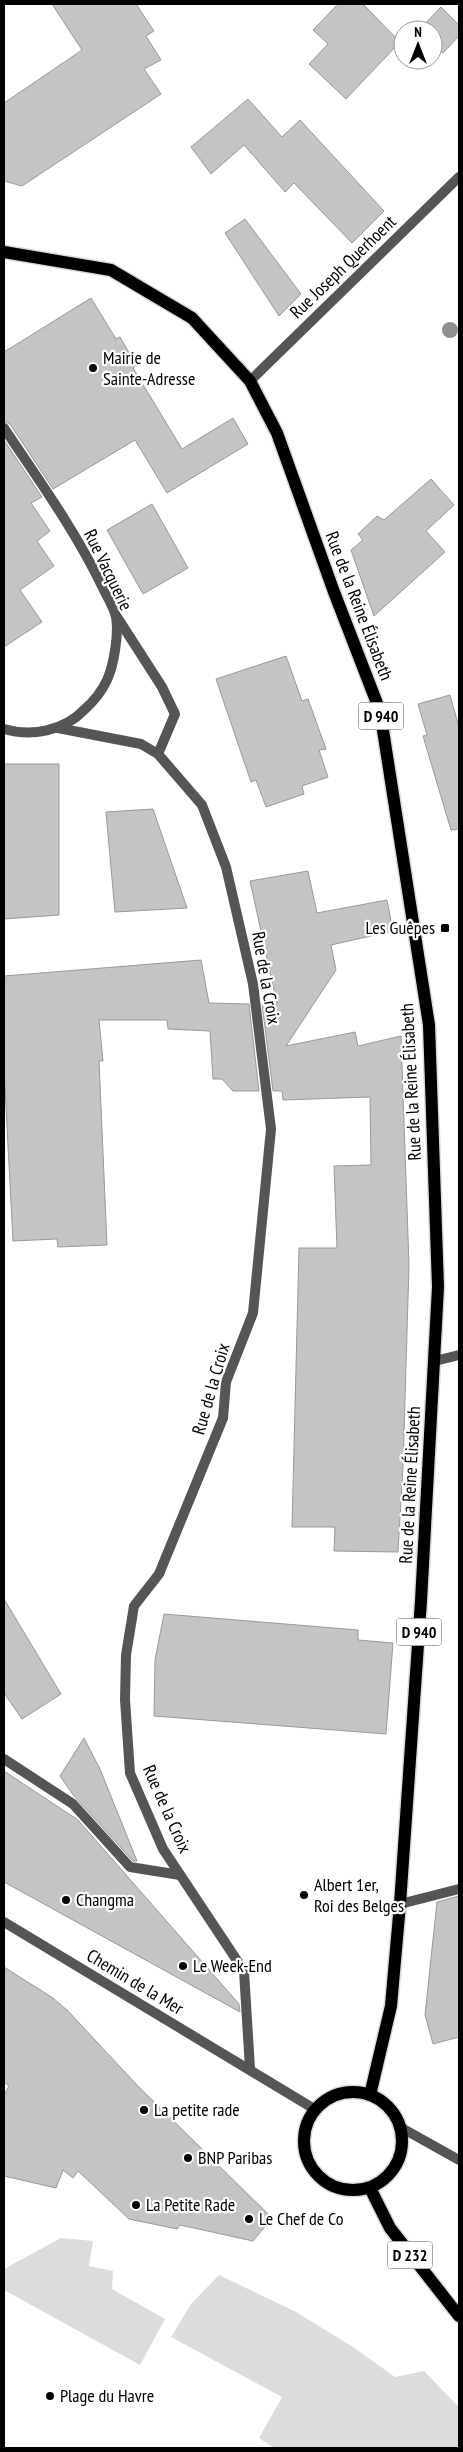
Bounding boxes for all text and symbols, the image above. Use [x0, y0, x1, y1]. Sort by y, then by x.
north arrow [393, 20, 443, 70]
text: N [414, 23, 422, 41]
street label: Rue Joseph Querhoent [285, 210, 401, 323]
place label: Mairie de Sainte-Adresse [103, 346, 195, 390]
marker: Mairie de Sainte-Adresse [87, 362, 99, 374]
street label: Rue Vacquerie [79, 525, 138, 614]
street label: Rue de la Reine Élisabeth [320, 528, 398, 684]
road number: D 940 [358, 702, 404, 729]
place label: Les Guêpes [366, 916, 435, 939]
marker: Les Guêpes [439, 922, 451, 934]
street label: Rue de la Croix [247, 930, 286, 1027]
street label: Rue de la Reine Élisabeth [395, 1003, 426, 1161]
street label: Rue de la Croix [187, 1340, 235, 1437]
street label: Rue de la Reine Élisabeth [394, 1406, 425, 1564]
road number: D 940 [396, 1618, 442, 1645]
street label: Rue de la Croix [138, 1761, 197, 1857]
place label: Albert 1er, Roi des Belges [314, 1873, 404, 1917]
place label: Changma [76, 1888, 134, 1911]
marker: Albert 1er, Roi des Belges [298, 1889, 310, 1901]
marker: Changma [60, 1894, 72, 1906]
street label: Chemin de la Mer [83, 1944, 188, 2020]
place label: Le Week-End [193, 1954, 272, 1977]
marker: Le Week-End [177, 1960, 189, 1972]
place label: La petite rade [154, 2098, 240, 2121]
marker: La petite rade [138, 2104, 150, 2116]
place label: BNP Paribas [198, 2146, 272, 2169]
marker: BNP Paribas [182, 2152, 194, 2164]
place label: La Petite Rade [146, 2193, 235, 2216]
marker: La Petite Rade [130, 2199, 142, 2211]
place label: Le Chef de Co [259, 2207, 344, 2230]
marker: Le Chef de Co [243, 2213, 255, 2225]
road number: D 232 [388, 2242, 432, 2268]
place label: Plage du Havre [60, 2384, 154, 2407]
marker: Plage du Havre [44, 2390, 56, 2402]

